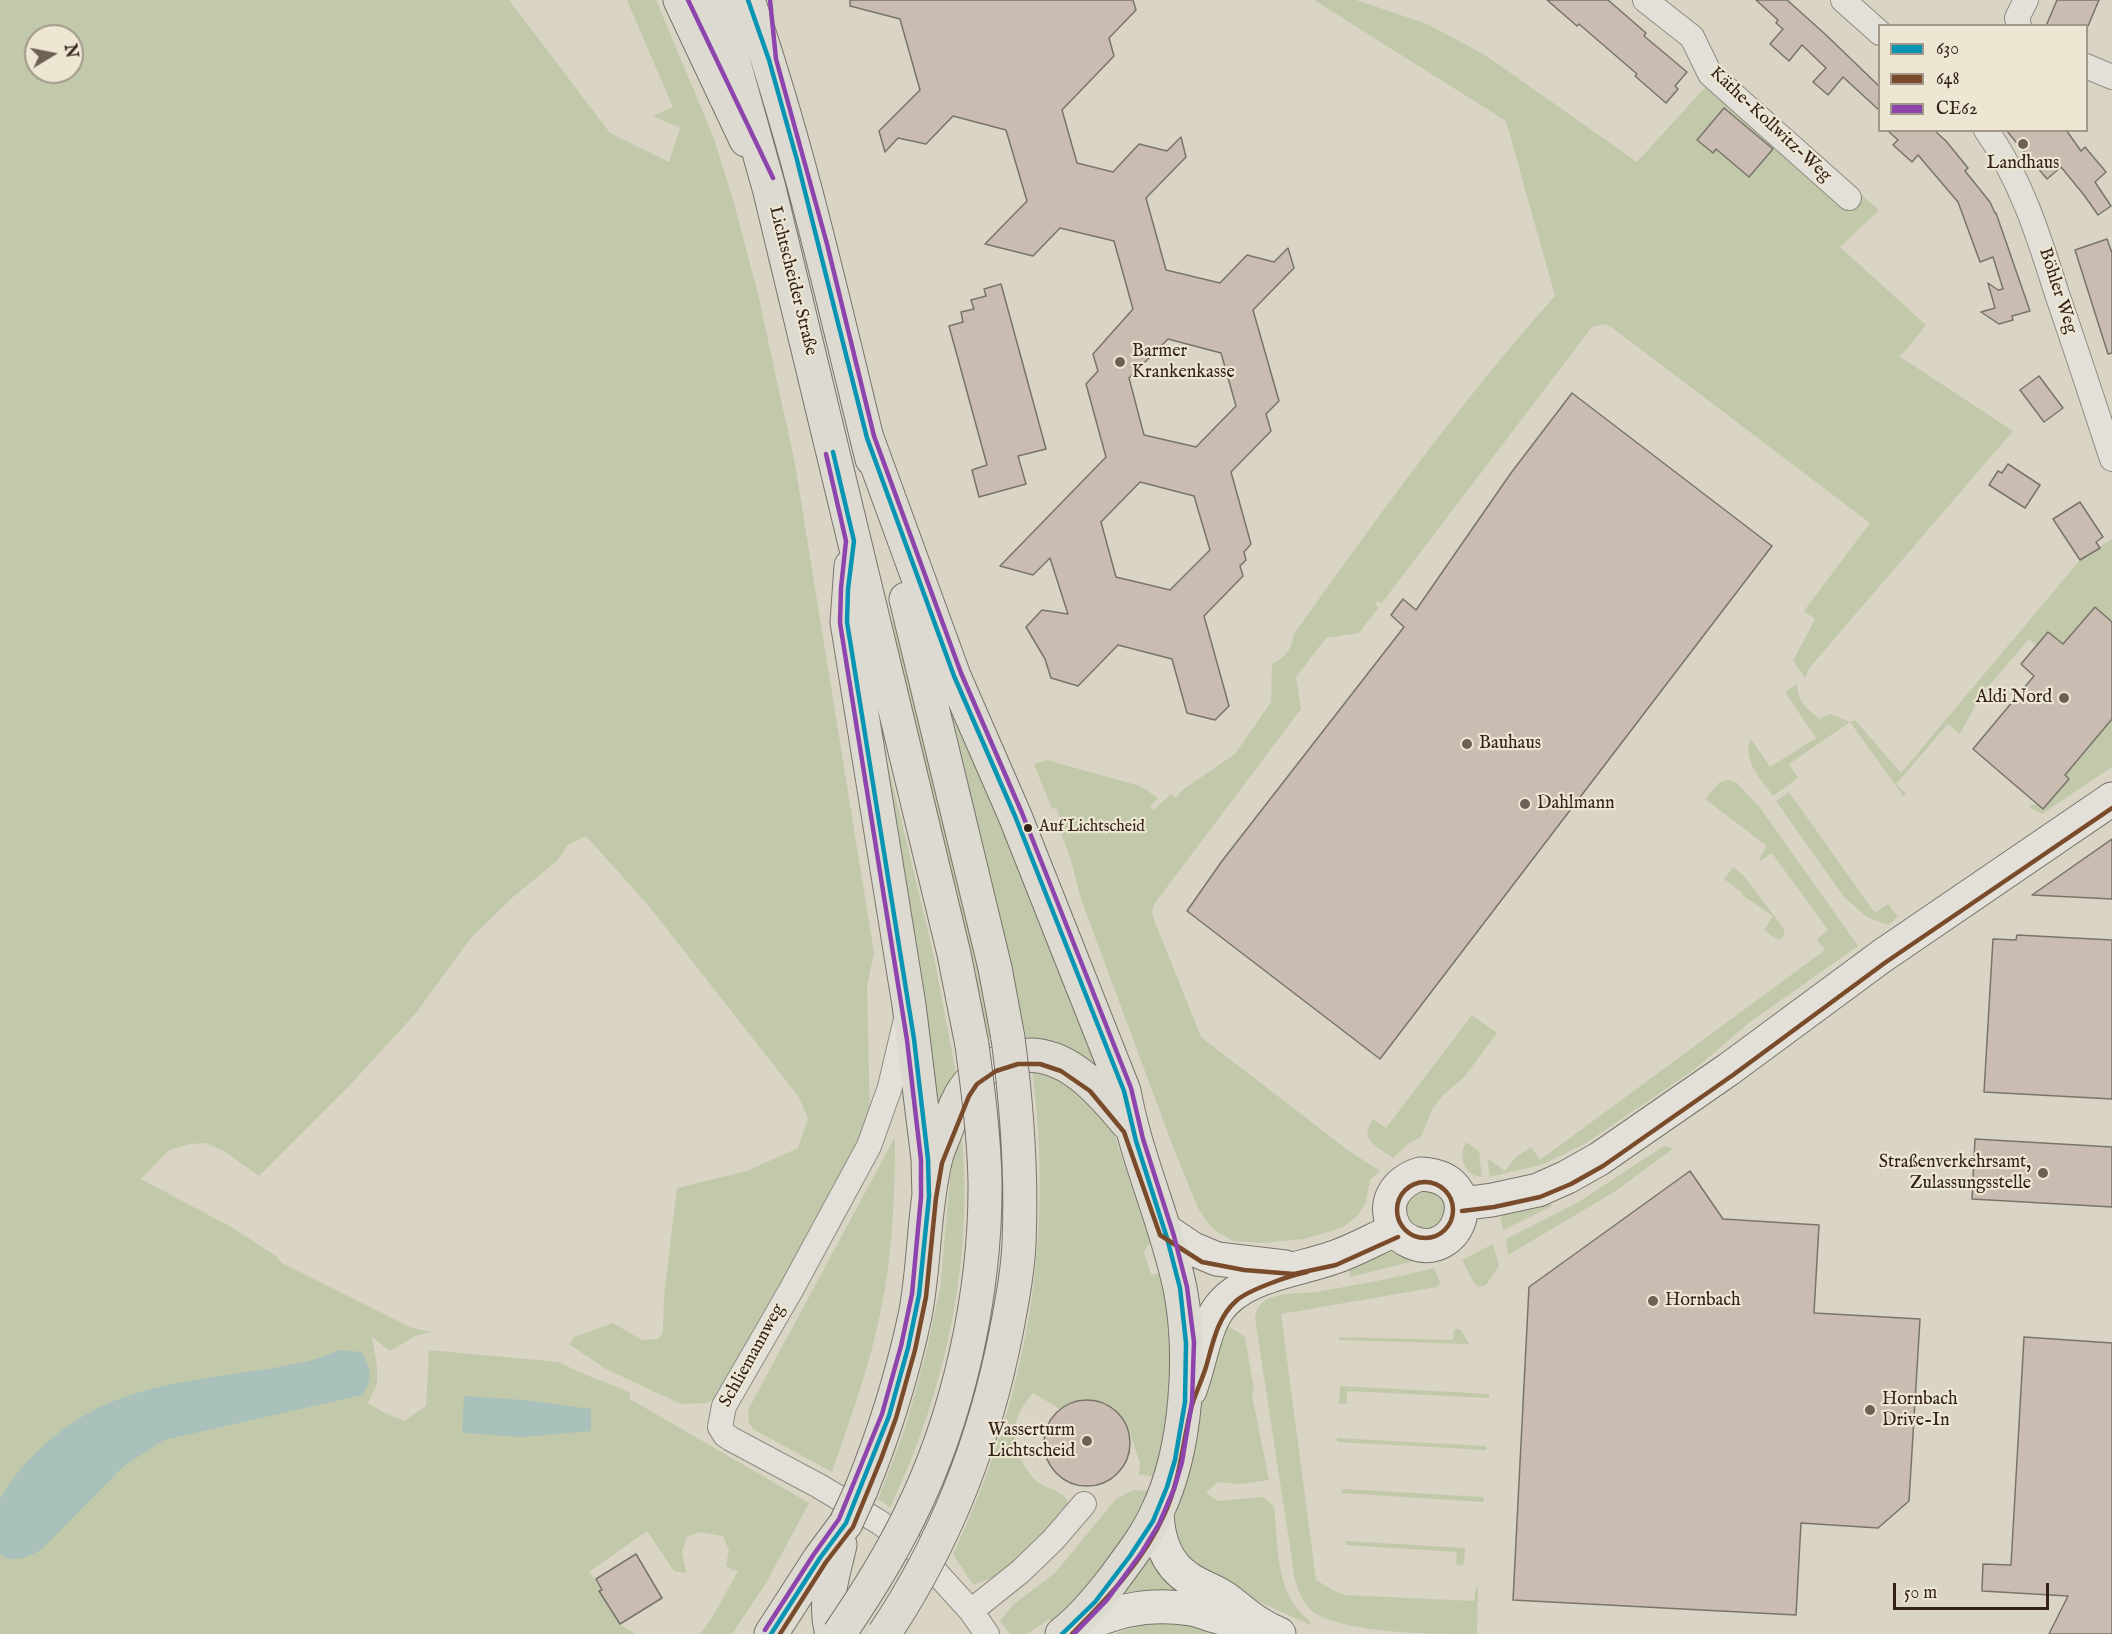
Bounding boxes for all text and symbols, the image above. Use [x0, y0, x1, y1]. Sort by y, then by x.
north arrow [24, 24, 84, 84]
legend [1878, 24, 2088, 132]
text: 630 [1936, 38, 1959, 61]
text: N [59, 43, 81, 60]
street label: Käthe-Kollwitz-Weg [1705, 63, 1835, 187]
text: 648 [1936, 68, 1959, 91]
text: CE62 [1936, 98, 1977, 121]
marker: Landhaus [2016, 137, 2030, 151]
place label: Landhaus [1987, 153, 2059, 175]
street label: Lichtscheider Straße [763, 204, 821, 358]
street label: Böhler Weg [2033, 245, 2081, 337]
place label: Barmer Krankenkasse [1132, 341, 1235, 384]
marker: Barmer Krankenkasse [1113, 355, 1127, 369]
place label: Aldi Nord [1976, 687, 2052, 709]
marker: Aldi Nord [2057, 691, 2071, 705]
place label: Bauhaus [1479, 733, 1541, 755]
marker: Bauhaus [1460, 737, 1474, 751]
place label: Dahlmann [1537, 793, 1615, 815]
marker: Dahlmann [1518, 797, 1532, 811]
place label: Auf Lichtscheid [1039, 818, 1145, 838]
marker: Auf Lichtscheid [1022, 822, 1034, 834]
place label: Straßenverkehrsamt, Zulassungsstelle [1879, 1152, 2031, 1194]
marker: Straßenverkehrsamt, Zulassungsstelle [2036, 1166, 2050, 1180]
place label: Hornbach [1665, 1290, 1741, 1312]
marker: Hornbach [1646, 1294, 1660, 1308]
street label: Schliemannweg [716, 1301, 790, 1411]
place label: Hornbach Drive-In [1882, 1389, 1958, 1432]
marker: Hornbach Drive-In [1863, 1403, 1877, 1417]
place label: Wasserturm Lichtscheid [988, 1420, 1075, 1462]
marker: Wasserturm Lichtscheid [1080, 1434, 1094, 1448]
scale bar [1896, 1571, 2052, 1609]
text: 50 m [1904, 1582, 1937, 1605]

